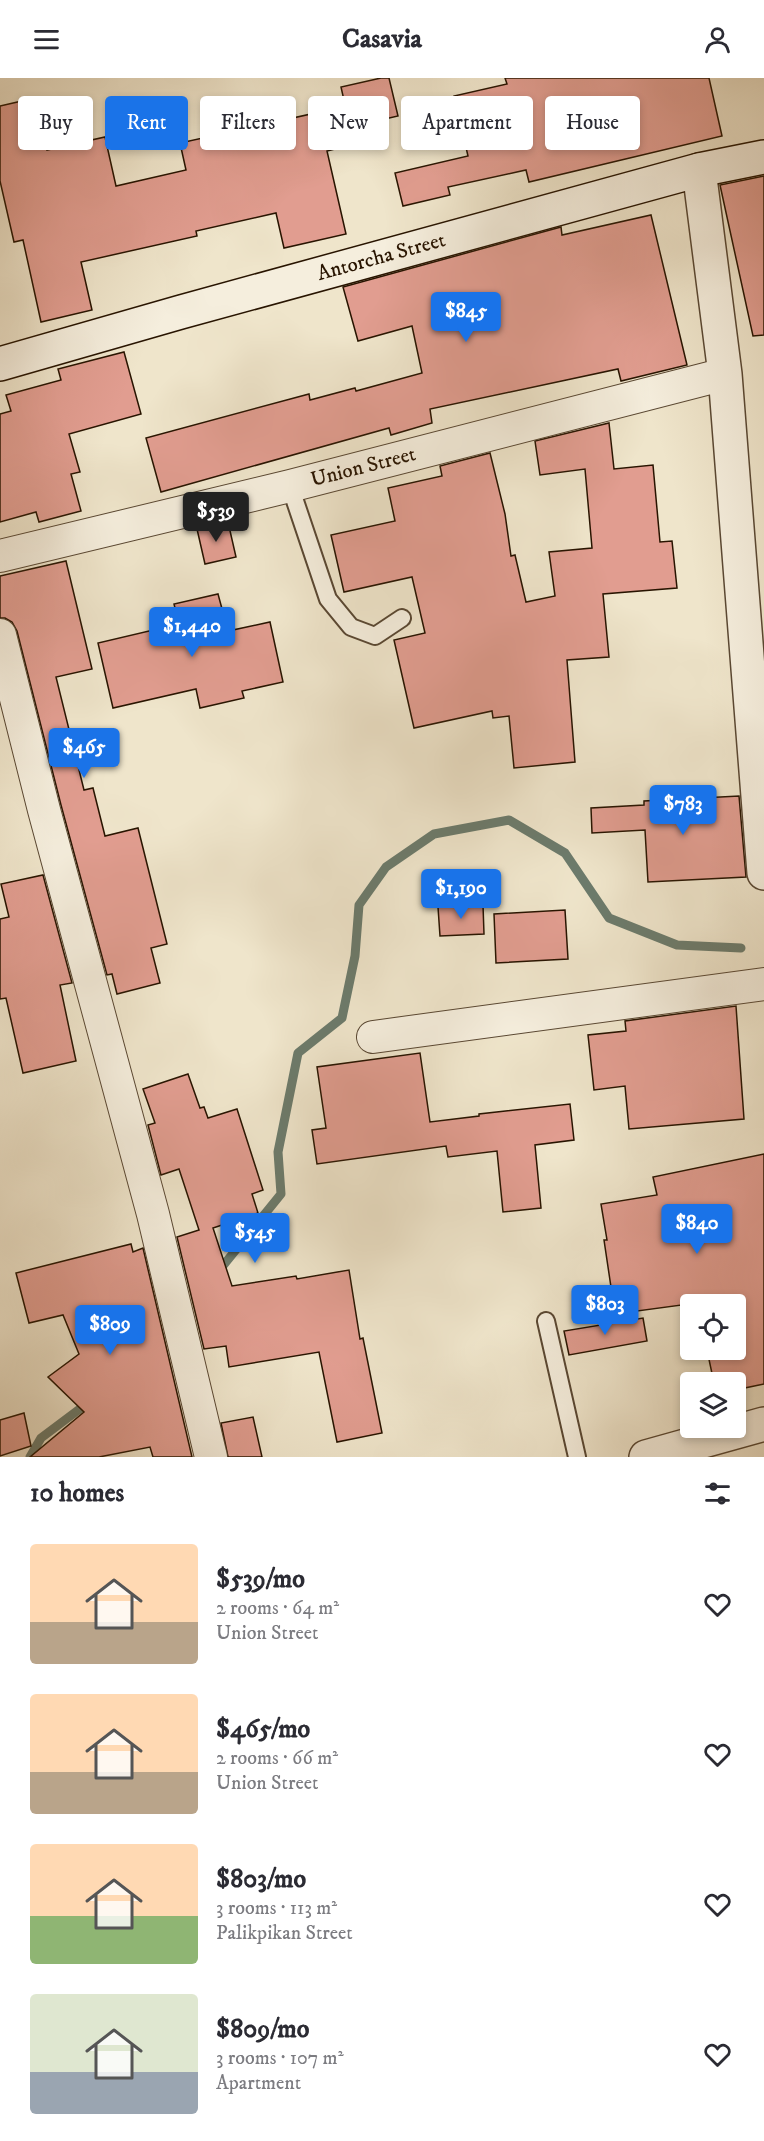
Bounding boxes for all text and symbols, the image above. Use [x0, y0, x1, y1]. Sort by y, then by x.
text: Casavia [342, 22, 422, 56]
icon: menu [30, 23, 63, 56]
icon: person [701, 23, 734, 56]
chip: Buy [18, 96, 93, 150]
chip: Rent [105, 96, 188, 150]
chip: Filters [200, 96, 296, 150]
chip: New [308, 96, 389, 150]
chip: Apartment [401, 96, 533, 150]
chip: House [545, 96, 640, 150]
street label: Antorcha Street [314, 227, 449, 287]
pin: $845 [430, 292, 502, 343]
text: $845 [445, 299, 487, 324]
street label: Union Street [308, 441, 419, 493]
pin: $539 [180, 492, 252, 543]
text: $539 [197, 499, 235, 524]
pin: $1,440 [143, 607, 241, 658]
text: $1,440 [163, 614, 221, 639]
pin: $465 [48, 728, 120, 779]
text: $465 [63, 735, 105, 760]
pin: $783 [647, 785, 719, 836]
text: $783 [664, 792, 702, 817]
pin: $1,190 [412, 869, 510, 920]
text: $1,190 [435, 876, 487, 901]
pin: $840 [661, 1204, 733, 1255]
text: $840 [675, 1211, 719, 1236]
pin: $545 [219, 1213, 291, 1264]
text: $545 [234, 1220, 276, 1245]
pin: $803 [569, 1285, 641, 1336]
text: $803 [585, 1292, 625, 1317]
map controls [680, 1294, 746, 1438]
button: locate [680, 1294, 746, 1360]
pin: $809 [74, 1305, 146, 1356]
text: $809 [89, 1312, 131, 1337]
button: layers [680, 1372, 746, 1438]
text: 10 homes [30, 1477, 124, 1510]
icon: filters [701, 1477, 734, 1510]
text: $539/mo [216, 1563, 305, 1596]
icon: home [78, 1568, 150, 1640]
icon: heart [701, 1588, 734, 1621]
text: 2 rooms · 64 m² [216, 1596, 339, 1621]
text: Union Street [216, 1621, 318, 1646]
text: $465/mo [216, 1713, 310, 1746]
icon: home [78, 1718, 150, 1790]
icon: heart [701, 1738, 734, 1771]
text: 2 rooms · 66 m² [216, 1746, 338, 1771]
text: Union Street [216, 1771, 318, 1796]
text: $803/mo [216, 1863, 306, 1896]
icon: home [78, 1868, 150, 1940]
icon: heart [701, 1888, 734, 1921]
text: 3 rooms · 113 m² [216, 1896, 337, 1921]
text: Palikpikan Street [216, 1921, 353, 1946]
text: $809/mo [216, 2013, 309, 2046]
icon: home [78, 2018, 150, 2090]
icon: heart [701, 2038, 734, 2071]
text: 3 rooms · 107 m² [216, 2046, 344, 2071]
text: Apartment [216, 2071, 301, 2096]

